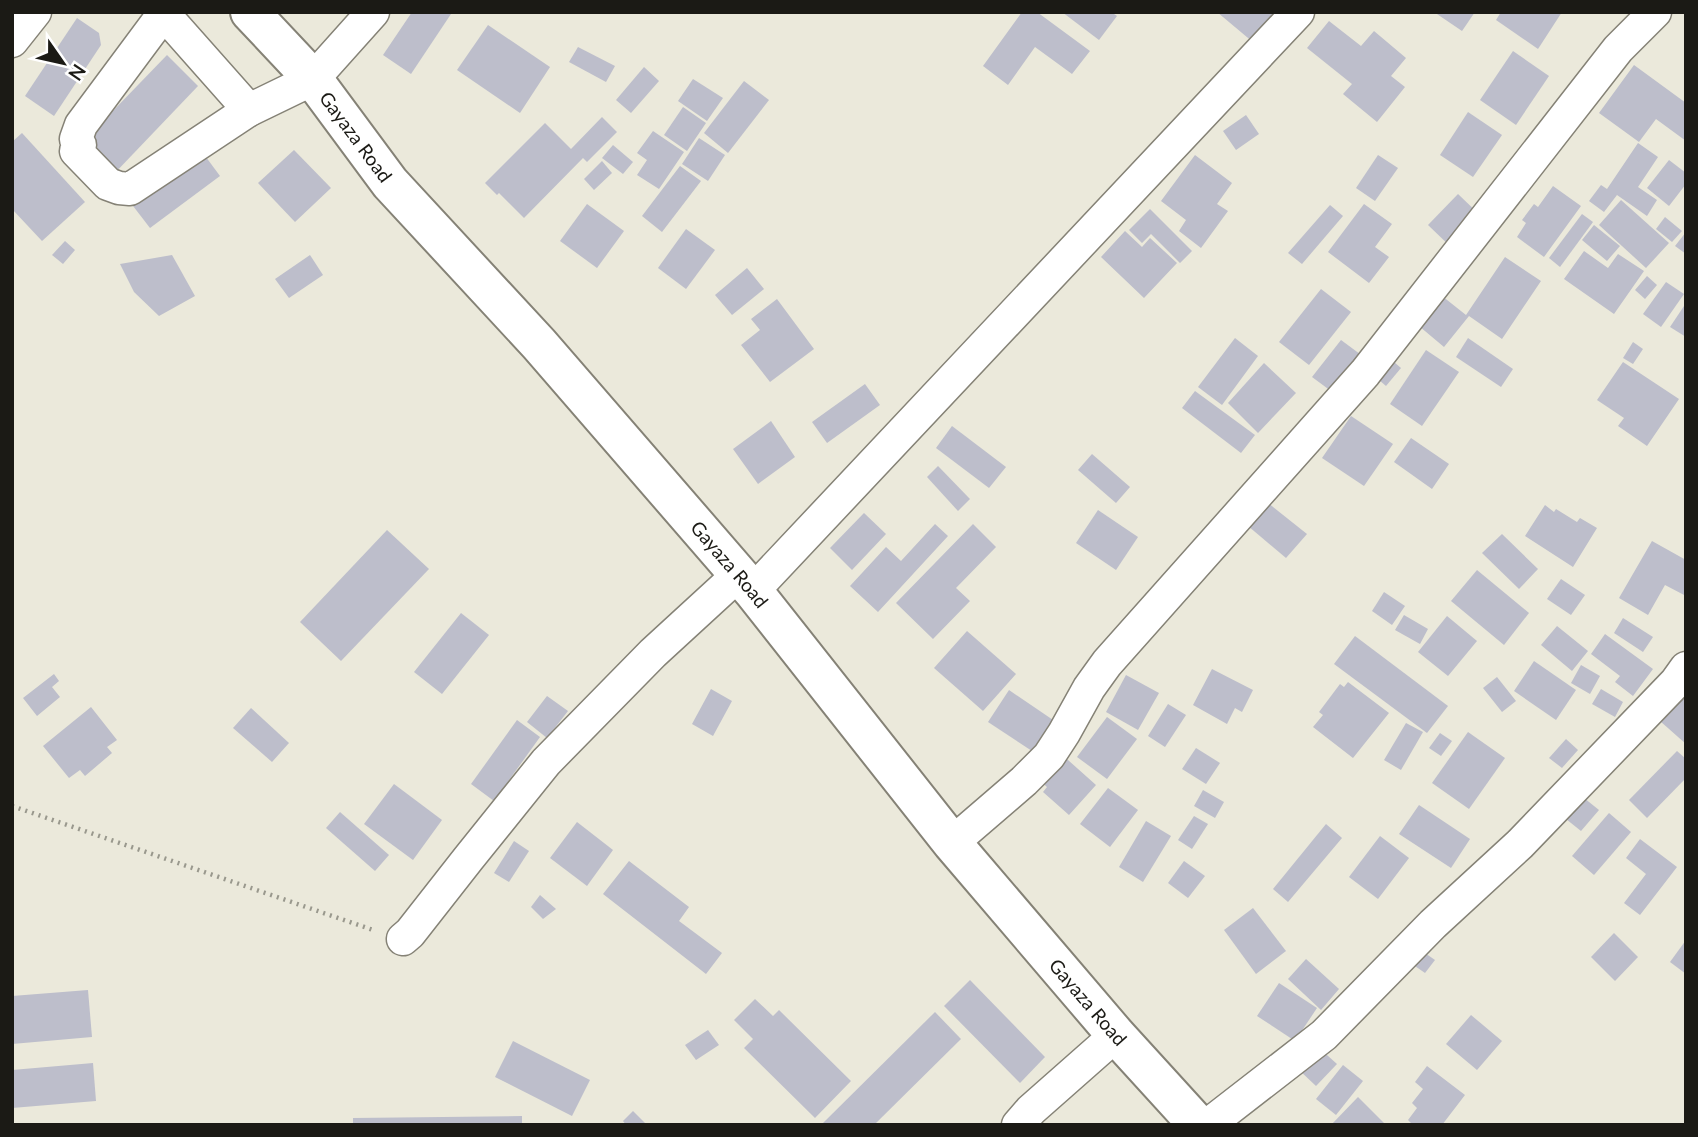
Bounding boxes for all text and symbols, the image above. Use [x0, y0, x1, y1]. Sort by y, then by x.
north arrow [28, 28, 98, 98]
text: N [64, 60, 91, 85]
street label: Gayaza Road [315, 87, 397, 187]
street label: Gayaza Road [686, 516, 774, 612]
street label: Gayaza Road [1045, 954, 1132, 1050]

